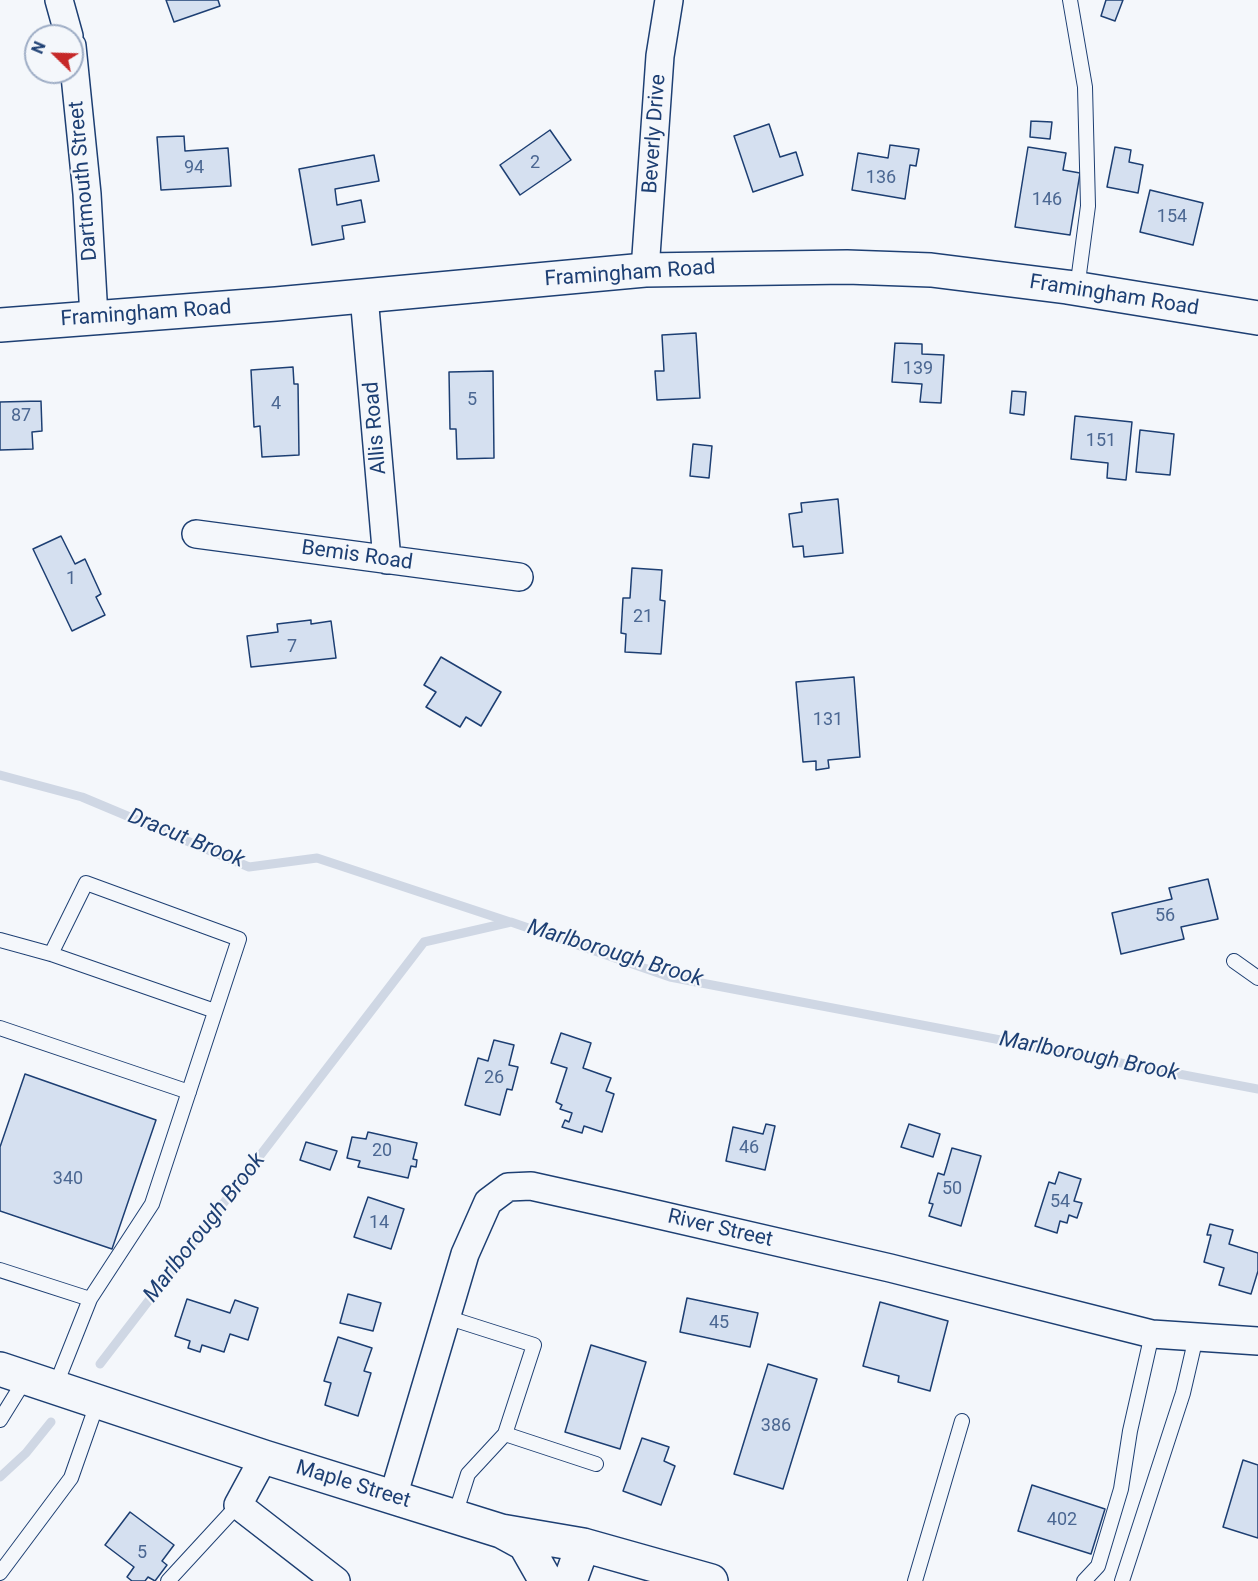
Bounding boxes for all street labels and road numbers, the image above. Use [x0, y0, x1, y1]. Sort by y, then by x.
street label: Beverly Drive [638, 73, 672, 195]
street label: Dartmouth Street [64, 100, 104, 262]
street label: Framingham Road [544, 255, 716, 293]
street label: Framingham Road [1027, 270, 1201, 322]
street label: Framingham Road [60, 295, 232, 333]
street label: Allis Road [359, 380, 393, 476]
street label: Bemis Road [300, 536, 414, 576]
street label: River Street [665, 1205, 775, 1253]
street label: Maple Street [293, 1456, 413, 1514]

